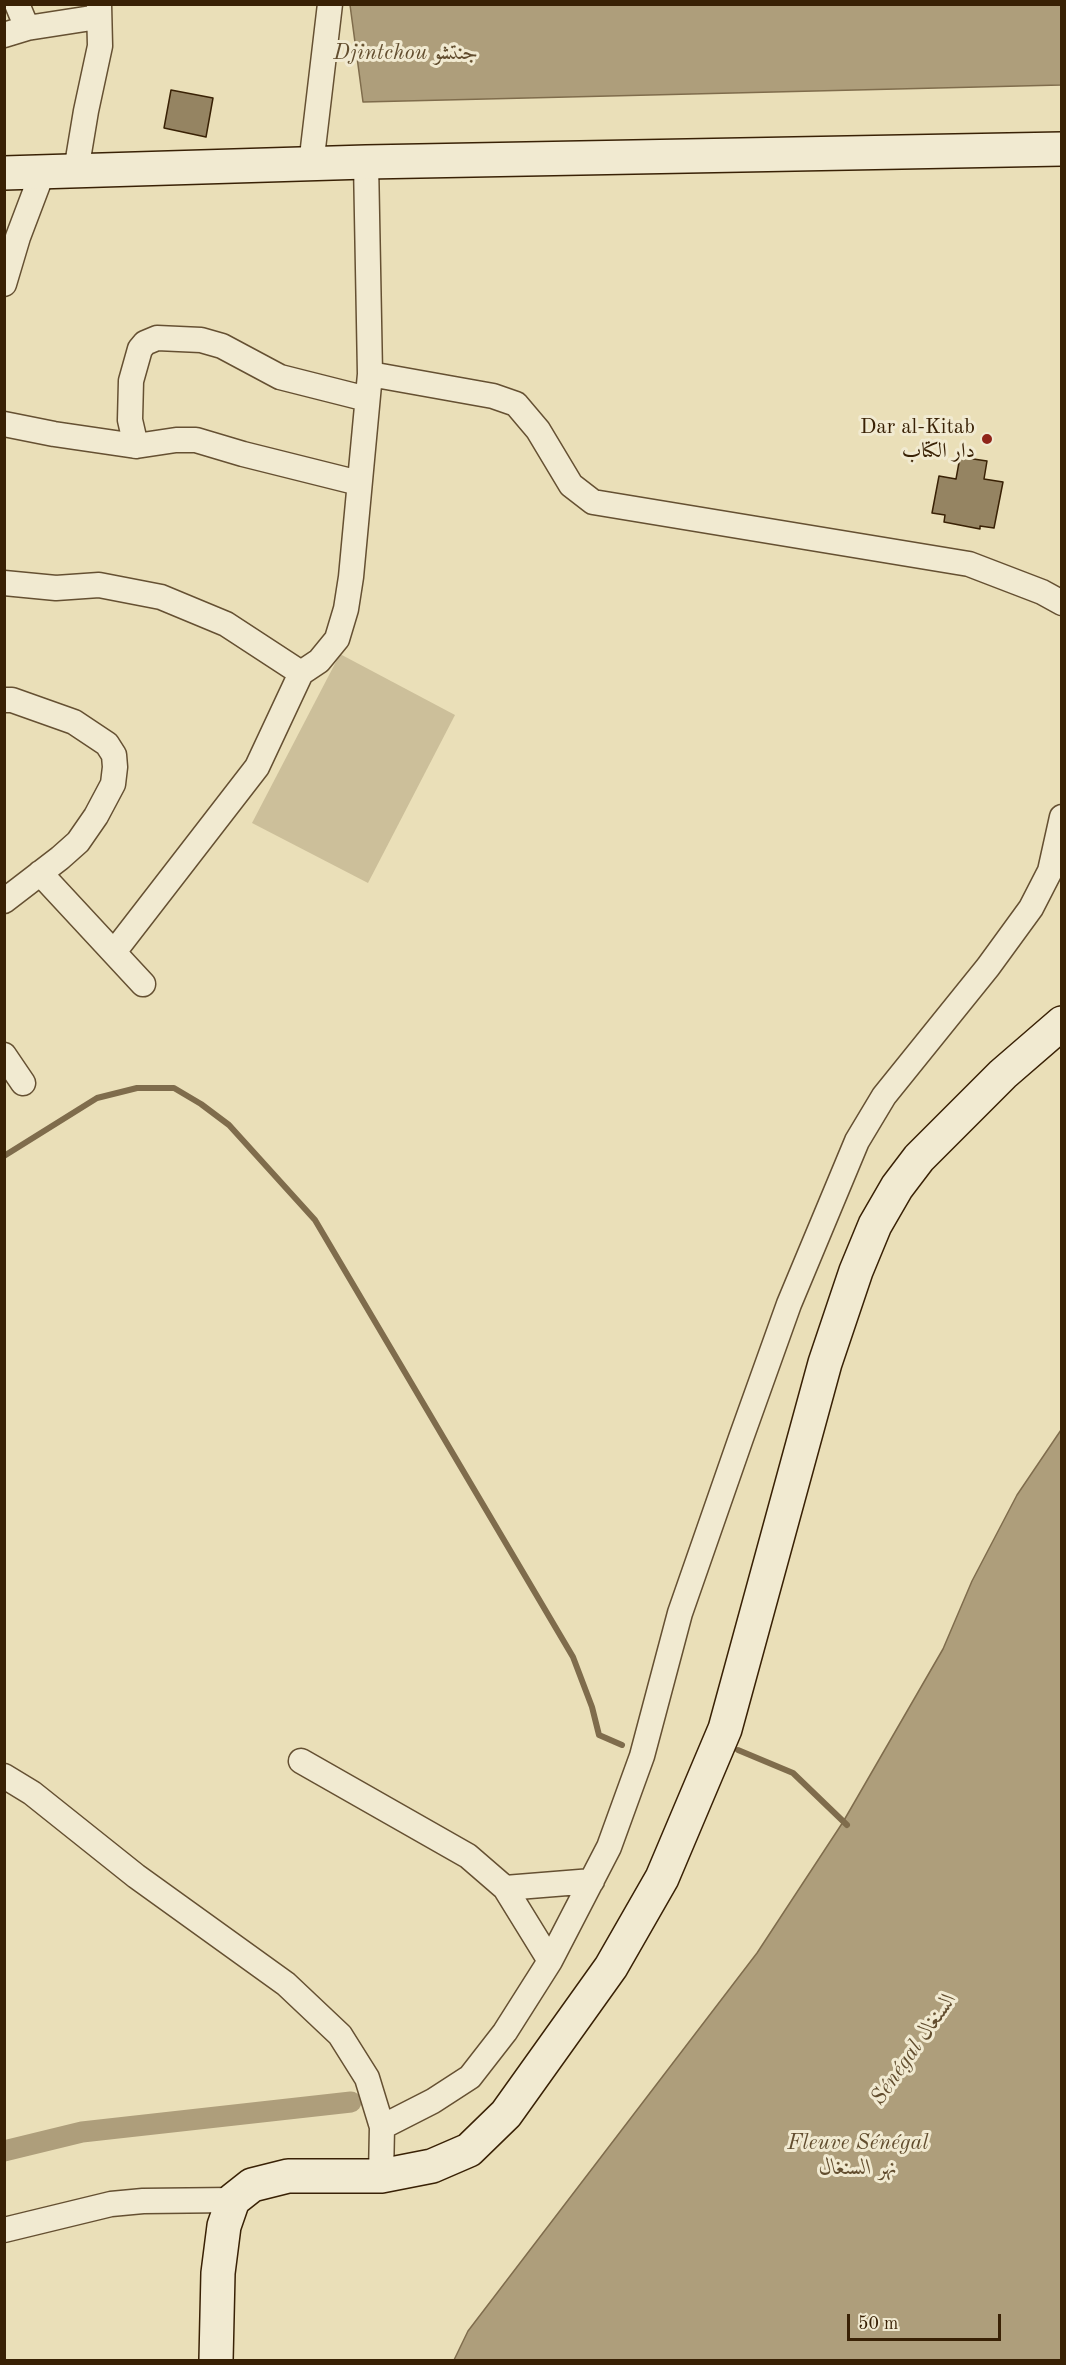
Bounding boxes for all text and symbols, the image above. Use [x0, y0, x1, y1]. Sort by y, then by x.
water label: Djintchou جنتشو [333, 40, 479, 66]
place label: Dar al-Kitab دار الكتاب [860, 414, 975, 464]
marker: Dar al-Kitab دار الكتاب [980, 432, 994, 446]
water label: Sénégal السنغال [865, 1987, 963, 2111]
water label: Fleuve Sénégal نهر السنغال [787, 2130, 929, 2182]
scale bar [850, 2302, 1004, 2340]
text: 50 m [858, 2315, 898, 2333]

